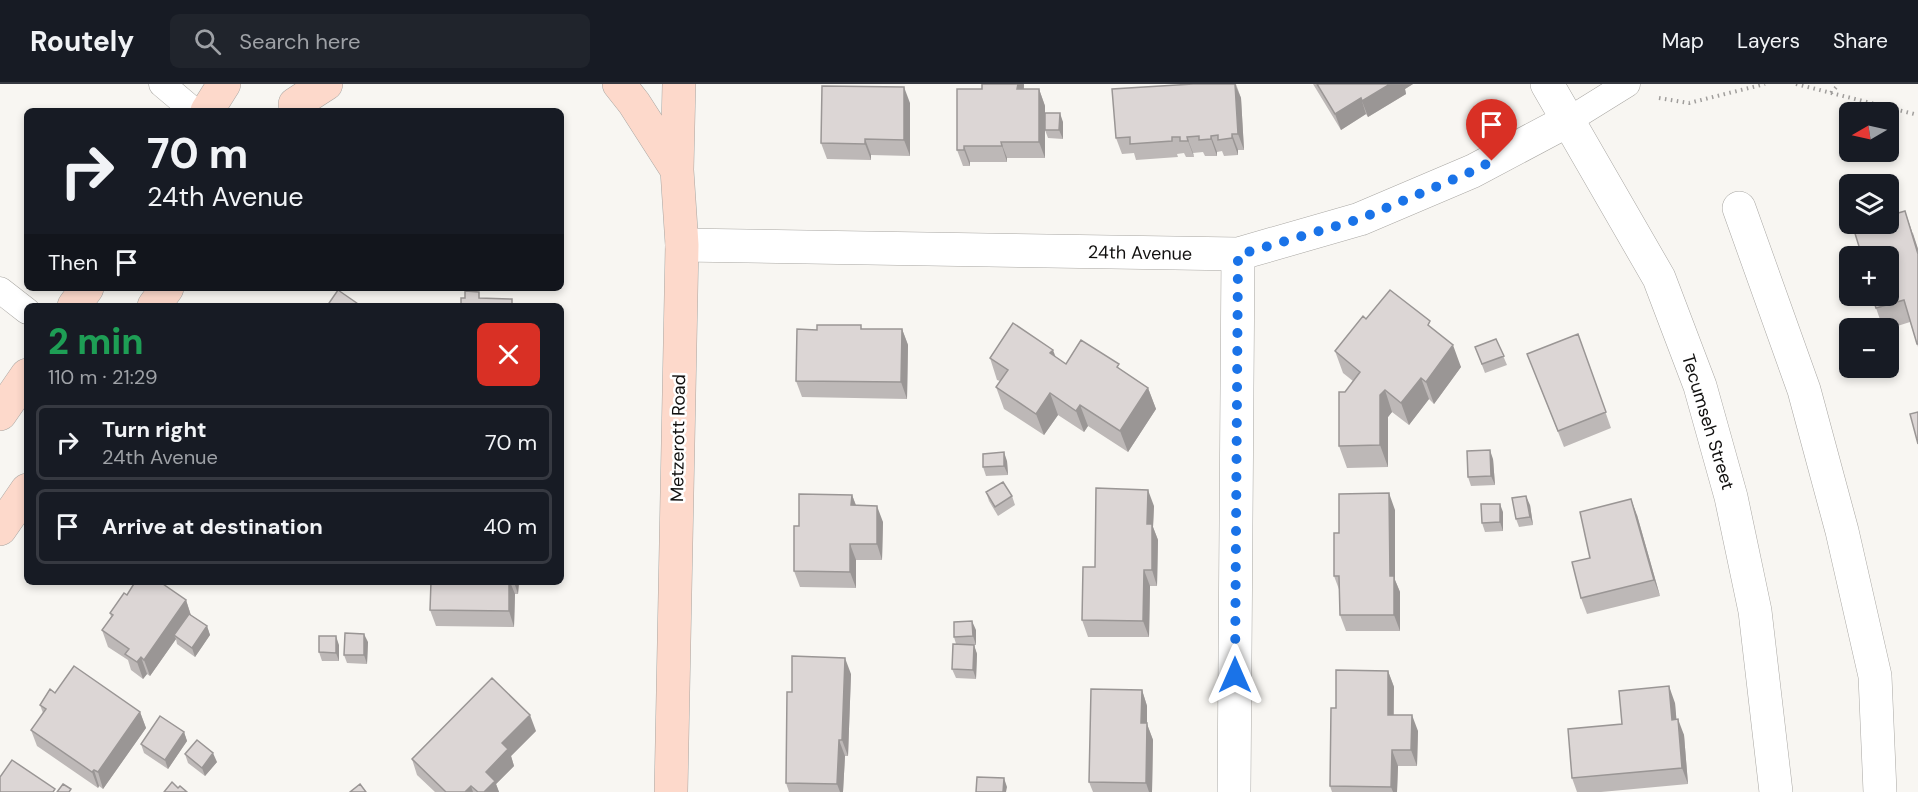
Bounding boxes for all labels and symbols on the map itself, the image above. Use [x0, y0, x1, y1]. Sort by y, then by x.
pin [1466, 99, 1517, 161]
north arrow [1839, 102, 1899, 162]
street label: 24th Avenue [1088, 240, 1192, 266]
street label: Tecumseh Street [1676, 351, 1740, 493]
street label: Metzerott Road [665, 374, 691, 502]
position arrow [1203, 643, 1267, 707]

